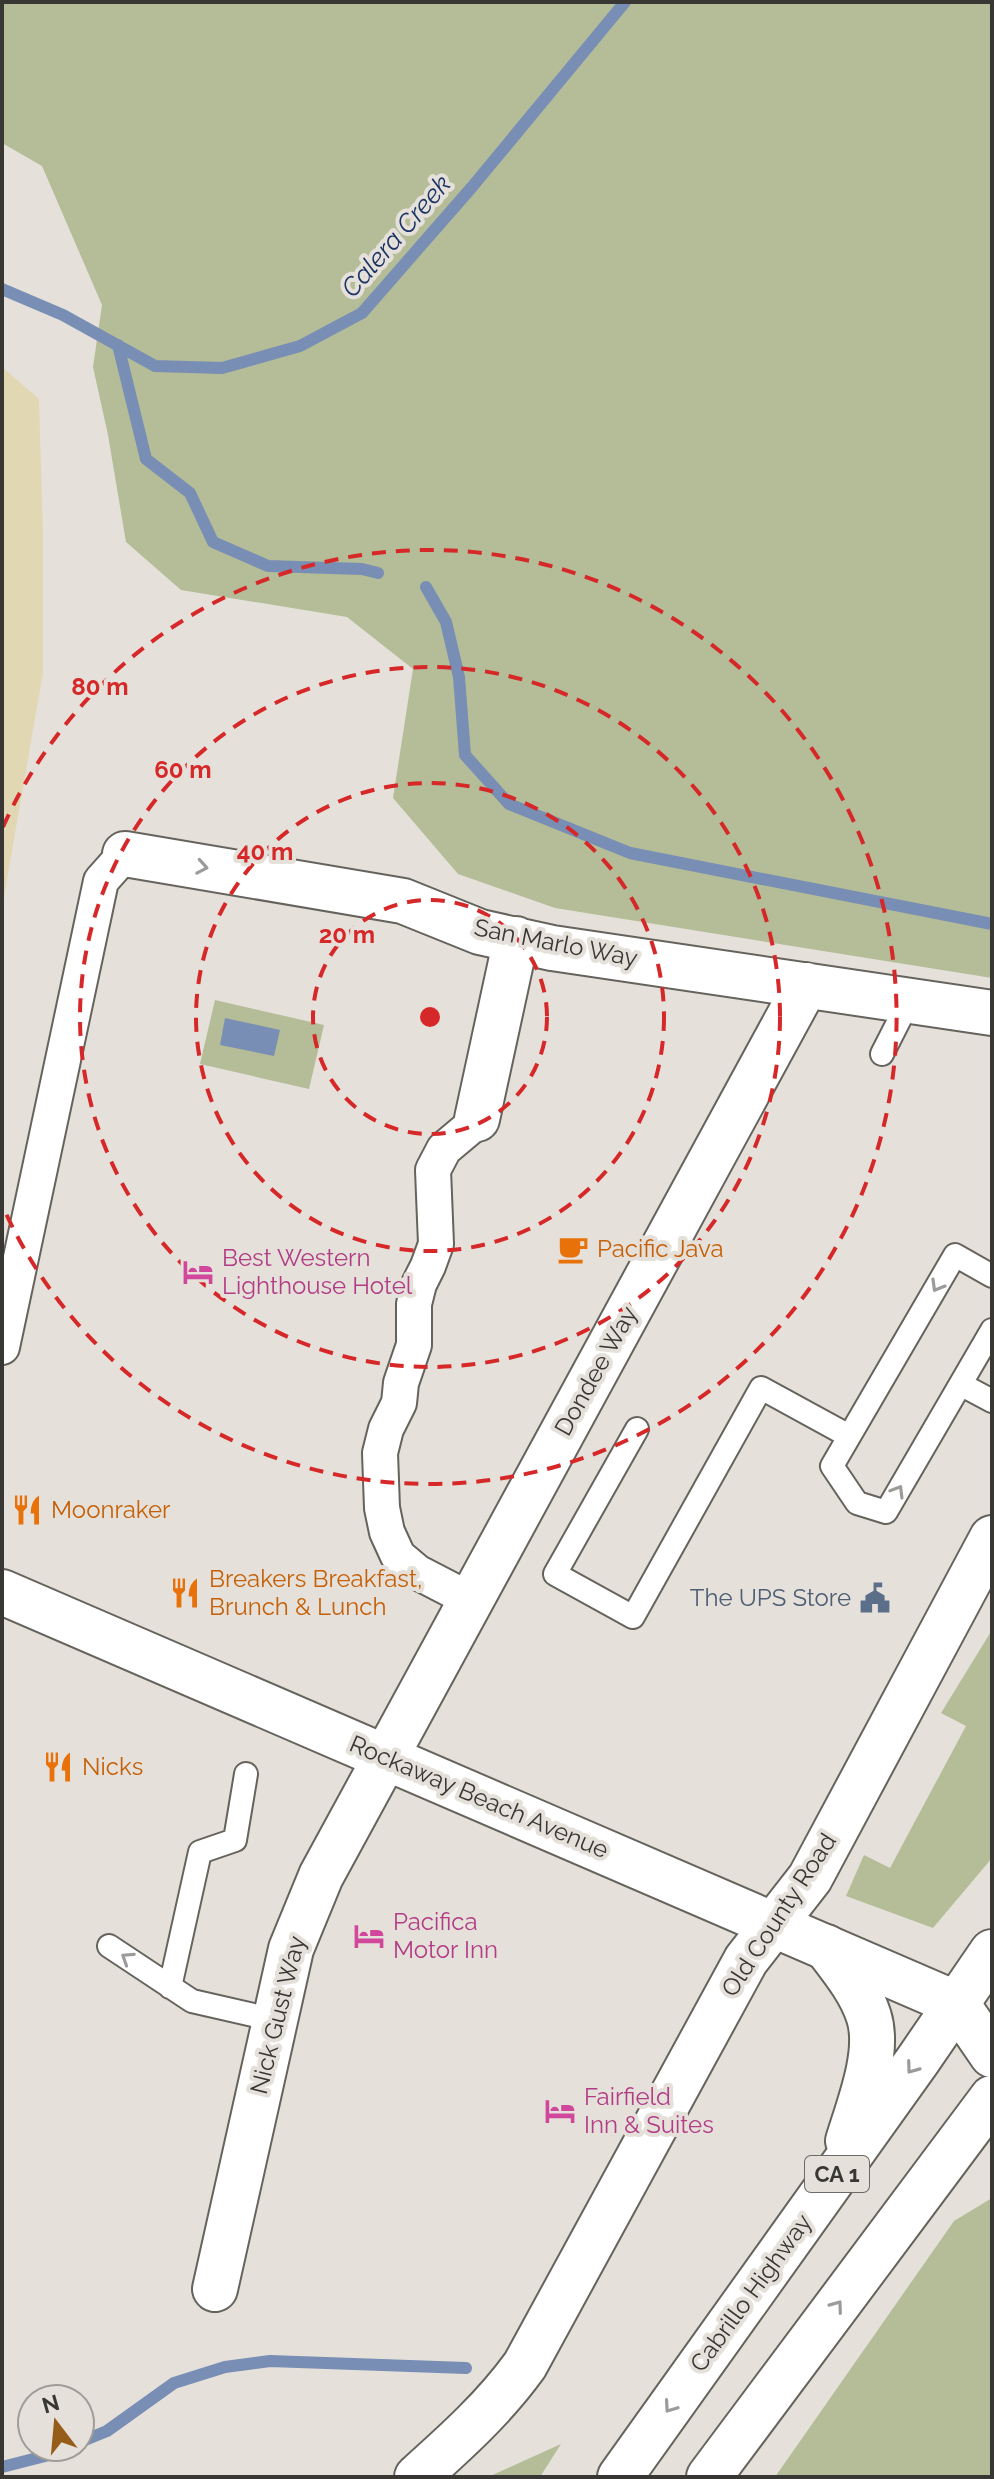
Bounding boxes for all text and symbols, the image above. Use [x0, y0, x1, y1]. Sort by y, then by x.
water label: Calera Creek [335, 169, 457, 303]
text: 80 m [71, 672, 129, 701]
text: 60 m [154, 755, 212, 784]
text: 40 m [237, 837, 293, 866]
one-way arrow [195, 858, 208, 875]
street label: San Marlo Way [472, 912, 640, 973]
text: 20 m [319, 920, 375, 949]
centre of rings [416, 1003, 444, 1031]
cafe icon: Pacific Java [556, 1232, 590, 1266]
place label: Pacific Java [597, 1234, 724, 1263]
place label: Best Western Lighthouse Hotel [222, 1243, 413, 1300]
hotel icon: Best Western Lighthouse Hotel [181, 1255, 215, 1289]
one-way arrow [931, 1278, 947, 1292]
street label: Dondee Way [548, 1301, 643, 1440]
one-way arrow [889, 1485, 904, 1500]
restaurant icon: Moonraker [10, 1493, 44, 1527]
place label: Moonraker [51, 1495, 171, 1524]
place label: Breakers Breakfast, Brunch & Lunch [209, 1564, 422, 1621]
restaurant icon: Breakers Breakfast, Brunch & Lunch [168, 1576, 202, 1610]
public building icon: The UPS Store [858, 1581, 892, 1615]
place label: The UPS Store [690, 1583, 851, 1612]
street label: Rockaway Beach Avenue [345, 1729, 613, 1864]
restaurant icon: Nicks [41, 1750, 75, 1784]
place label: Nicks [82, 1752, 143, 1781]
street label: Old County Road [715, 1828, 842, 2002]
place label: Pacifica Motor Inn [393, 1907, 498, 1964]
hotel icon: Pacifica Motor Inn [352, 1919, 386, 1953]
street label: Nick Gust Way [244, 1933, 311, 2097]
one-way arrow [121, 1953, 135, 1968]
one-way arrow [908, 2059, 922, 2073]
place label: Fairfield Inn & Suites [584, 2082, 714, 2139]
hotel icon: Fairfield Inn & Suites [543, 2094, 577, 2128]
road number: CA 1 [805, 2156, 869, 2192]
street label: Cabrillo Highway [684, 2208, 818, 2377]
one-way arrow [827, 2300, 842, 2314]
north arrow [16, 2383, 96, 2463]
text: N [39, 2389, 62, 2419]
one-way arrow [665, 2398, 680, 2412]

